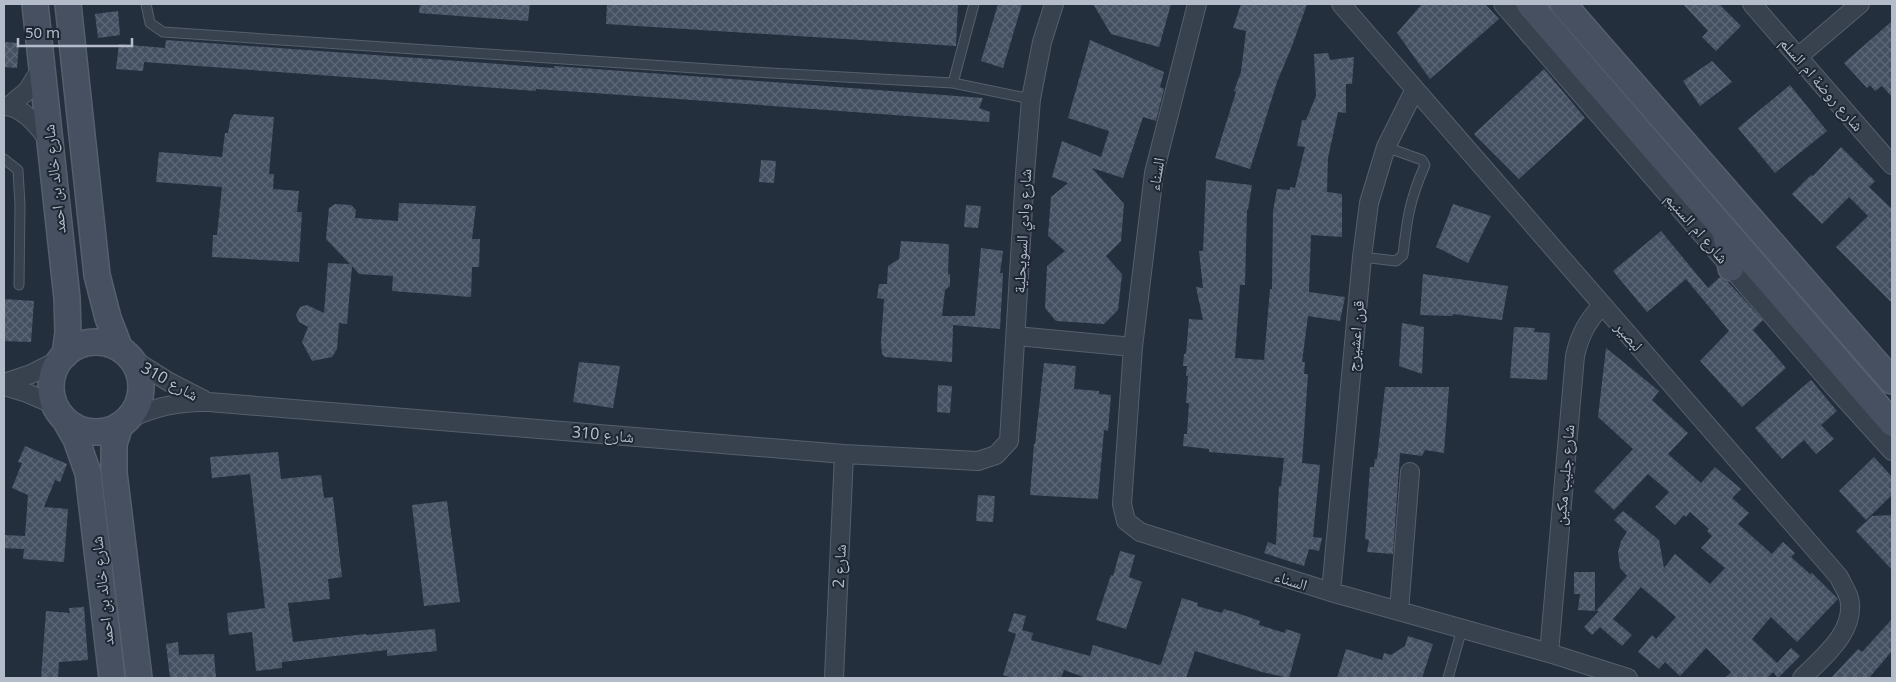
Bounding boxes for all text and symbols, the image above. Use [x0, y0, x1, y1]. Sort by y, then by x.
scale bar [18, 15, 131, 47]
text: 50 m [25, 22, 60, 42]
street label: شارع روضة ام السلم [1775, 32, 1869, 136]
street label: شارع خالد بن احمد [37, 123, 71, 235]
street label: السناء [1142, 156, 1170, 192]
street label: شارع وادي السويحلية [1008, 168, 1038, 294]
street label: شارع ام السنيم [1660, 188, 1734, 268]
street label: قرن اعشيرج [1341, 299, 1369, 373]
street label: لبصير [1609, 316, 1648, 356]
street label: شارع 310 [138, 356, 202, 406]
street label: شارع 310 [571, 420, 635, 448]
street label: شارع جليب مكين [1549, 424, 1579, 526]
street label: شارع خالد بن احمد [85, 535, 119, 647]
street label: شارع 2 [827, 544, 851, 588]
street label: السناء [1272, 564, 1310, 596]

